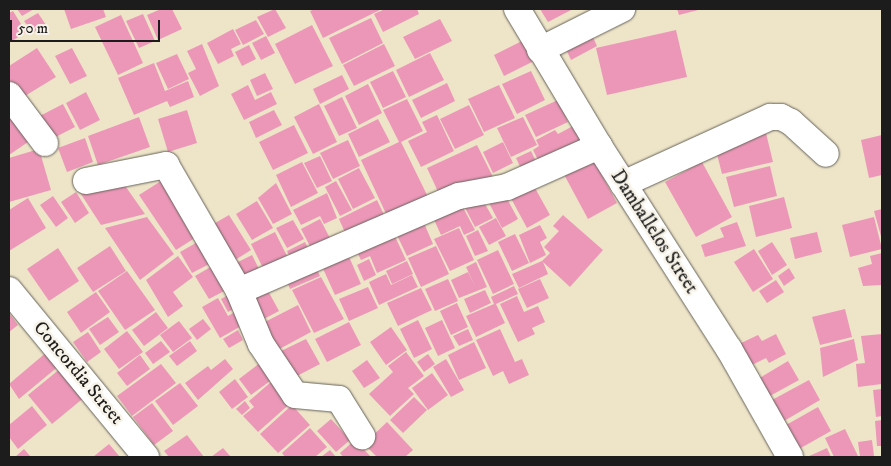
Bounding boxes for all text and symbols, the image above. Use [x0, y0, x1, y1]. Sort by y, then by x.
scale bar [12, 10, 162, 42]
text: 50 m [18, 19, 48, 38]
street label: Damballelos Street [606, 166, 702, 298]
street label: Concordia Street [28, 317, 128, 429]

